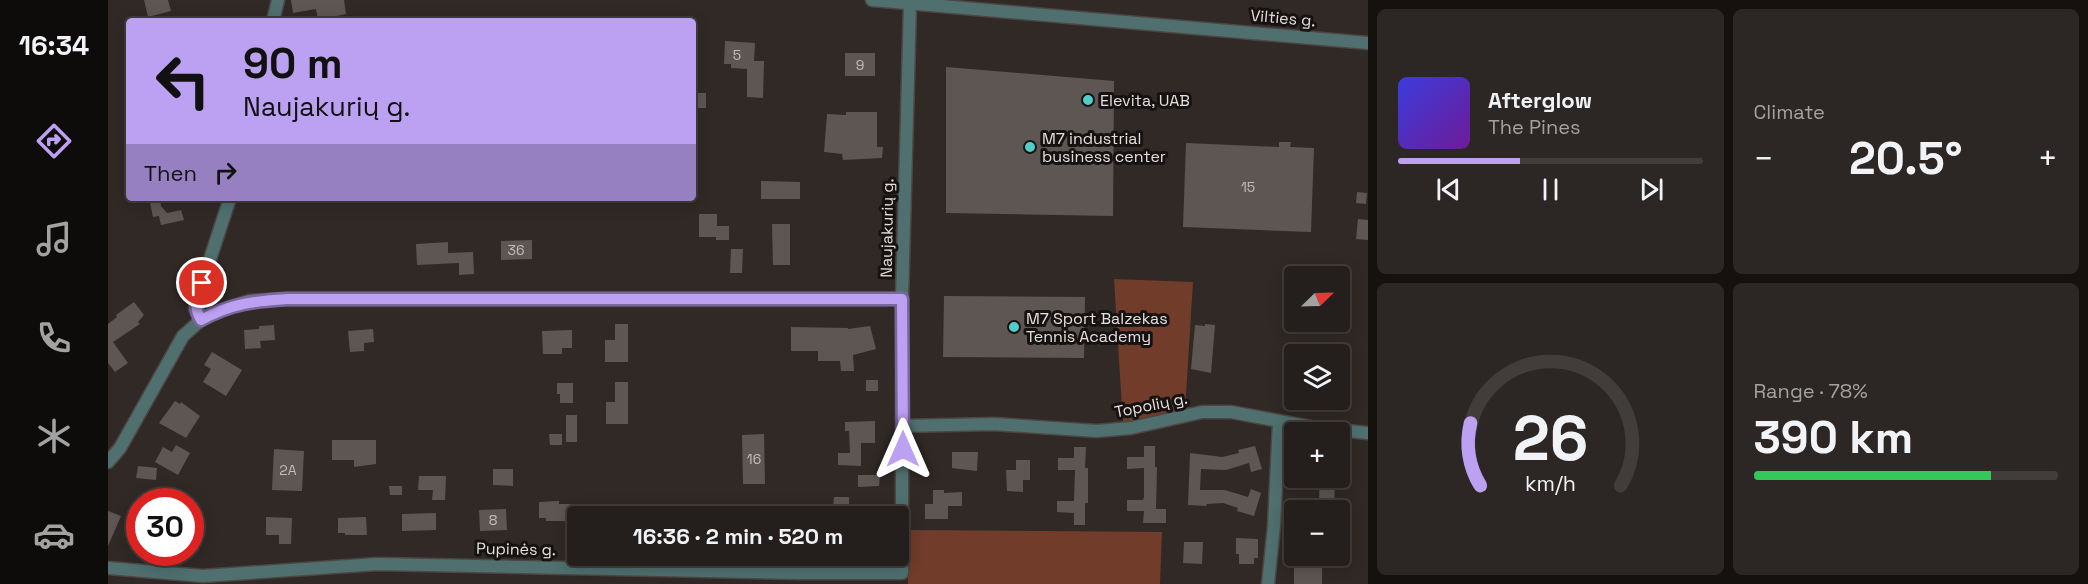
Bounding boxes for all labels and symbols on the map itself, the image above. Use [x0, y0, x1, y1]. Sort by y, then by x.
street label: Vilties g. [1250, 5, 1316, 31]
house number: 5 [733, 46, 741, 64]
house number: 9 [856, 56, 864, 74]
place label: Elevita, UAB [1100, 90, 1190, 111]
marker: Elevita, UAB [1081, 93, 1095, 107]
place label: M7 industrial business center [1042, 128, 1166, 167]
marker: M7 industrial business center [1023, 140, 1037, 154]
street label: Naujakurių g. [876, 178, 898, 278]
house number: 15 [1241, 178, 1255, 196]
house number: 36 [507, 241, 525, 259]
pin [176, 257, 227, 308]
north arrow [1284, 266, 1350, 332]
place label: M7 Sport Balzekas Tennis Academy [1026, 308, 1168, 347]
marker: M7 Sport Balzekas Tennis Academy [1007, 320, 1021, 334]
street label: Topolių g. [1113, 388, 1189, 422]
position arrow [871, 417, 935, 481]
house number: 16 [747, 450, 761, 468]
house number: 2A [279, 461, 297, 479]
speed limit sign: 30 [126, 488, 204, 566]
house number: 8 [489, 511, 498, 529]
street label: Pupinės g. [476, 538, 556, 560]

